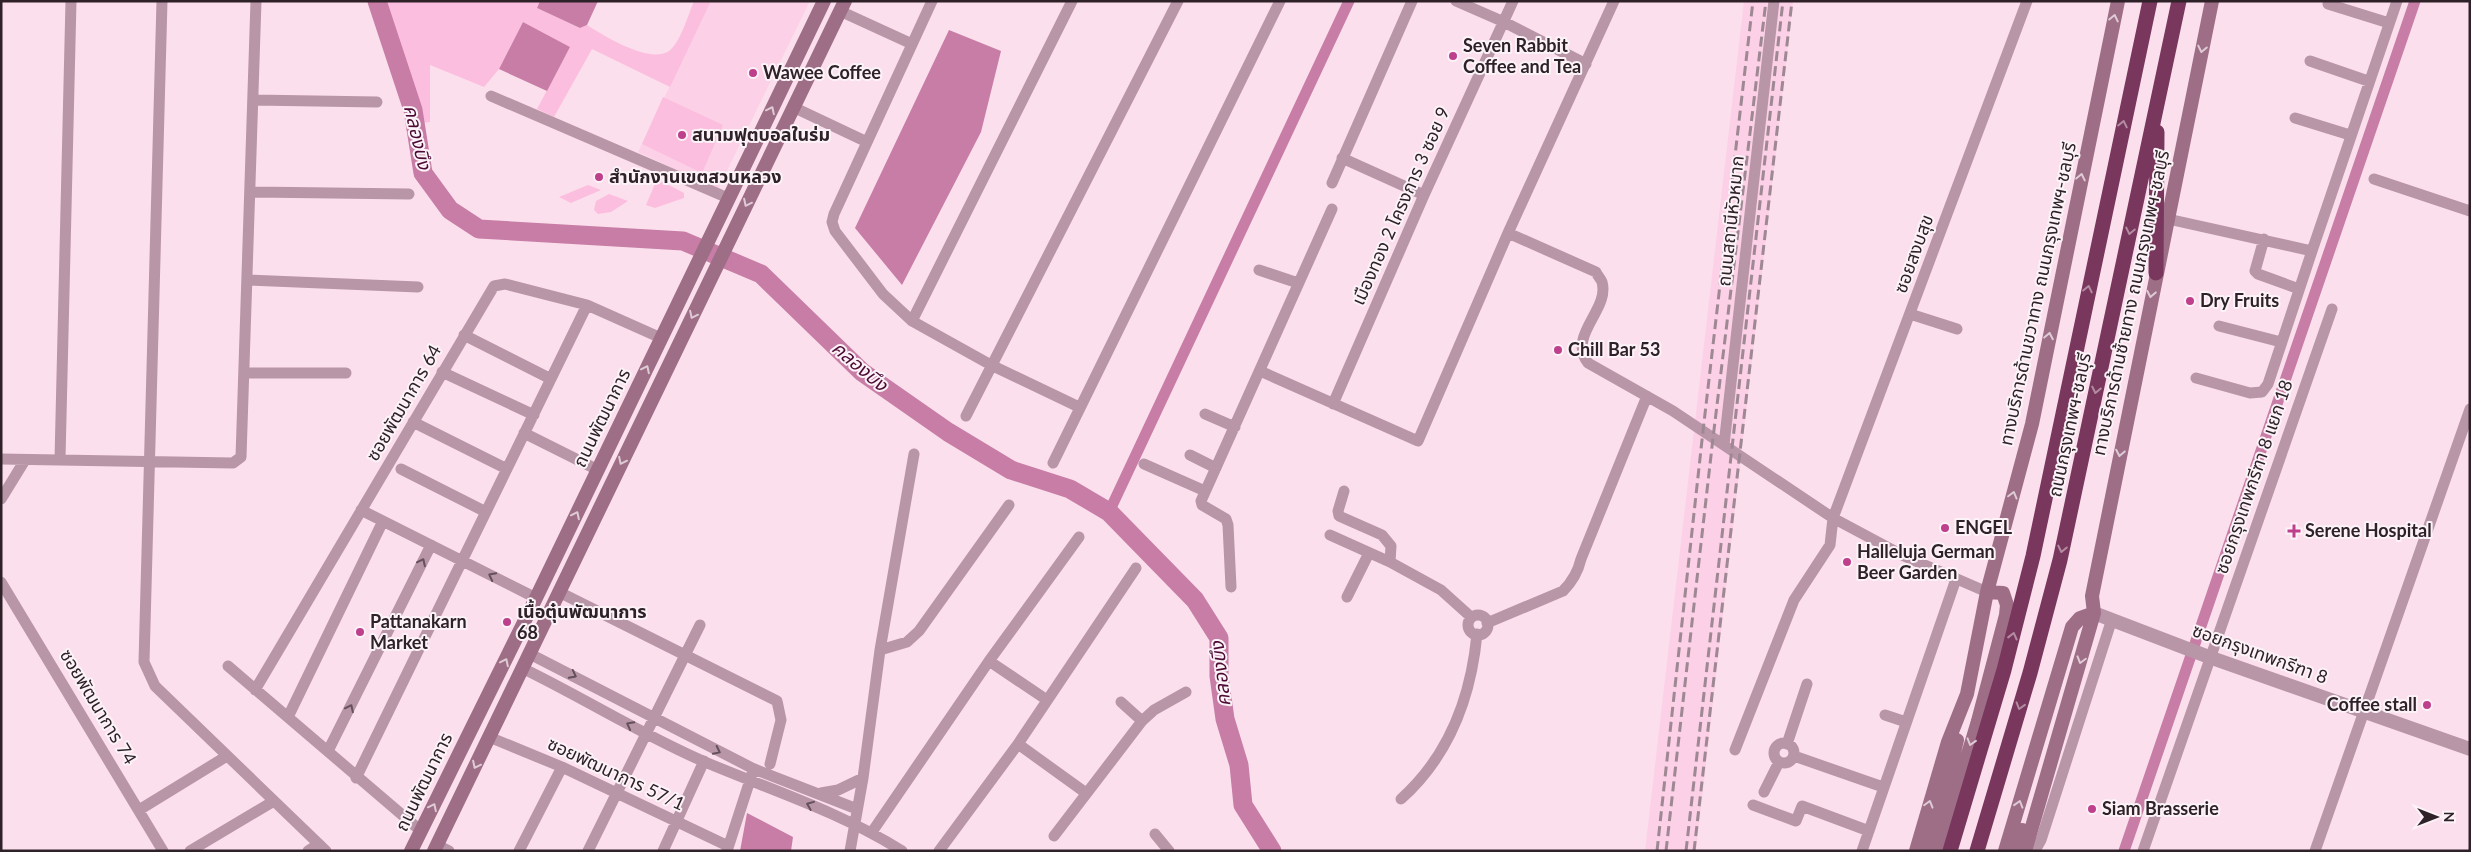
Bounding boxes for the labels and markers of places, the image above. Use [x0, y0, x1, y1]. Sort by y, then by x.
place label: Seven Rabbit Coffee and Tea [1463, 34, 1581, 77]
marker: Seven Rabbit Coffee and Tea [1447, 50, 1459, 62]
place label: Wawee Coffee [763, 61, 881, 83]
marker: Wawee Coffee [747, 67, 759, 79]
place label: สนามฟุตบอลในร่ม [692, 123, 830, 146]
marker: สนามฟุตบอลในร่ม [676, 129, 688, 141]
place label: สำนักงานเขตสวนหลวง [609, 165, 781, 187]
marker: สำนักงานเขตสวนหลวง [593, 171, 605, 183]
place label: Dry Fruits [2200, 289, 2279, 311]
marker: Dry Fruits [2184, 295, 2196, 307]
place label: Chill Bar 53 [1568, 338, 1660, 360]
marker: Chill Bar 53 [1552, 344, 1564, 356]
place label: ENGEL [1955, 516, 2013, 538]
place label: Serene Hospital [2305, 519, 2432, 541]
marker: ENGEL [1939, 522, 1951, 534]
marker: Serene Hospital [2287, 524, 2301, 538]
place label: Halleluja German Beer Garden [1857, 540, 1995, 583]
marker: Halleluja German Beer Garden [1841, 556, 1853, 568]
place label: เนื้อตุ๋นพัฒนาการ 68 [517, 599, 647, 643]
place label: Pattanakarn Market [370, 610, 467, 653]
marker: เนื้อตุ๋นพัฒนาการ 68 [501, 616, 513, 628]
marker: Pattanakarn Market [354, 626, 366, 638]
place label: Coffee stall [2327, 693, 2417, 715]
marker: Coffee stall [2421, 699, 2433, 711]
place label: Siam Brasserie [2102, 797, 2219, 819]
marker: Siam Brasserie [2086, 803, 2098, 815]

